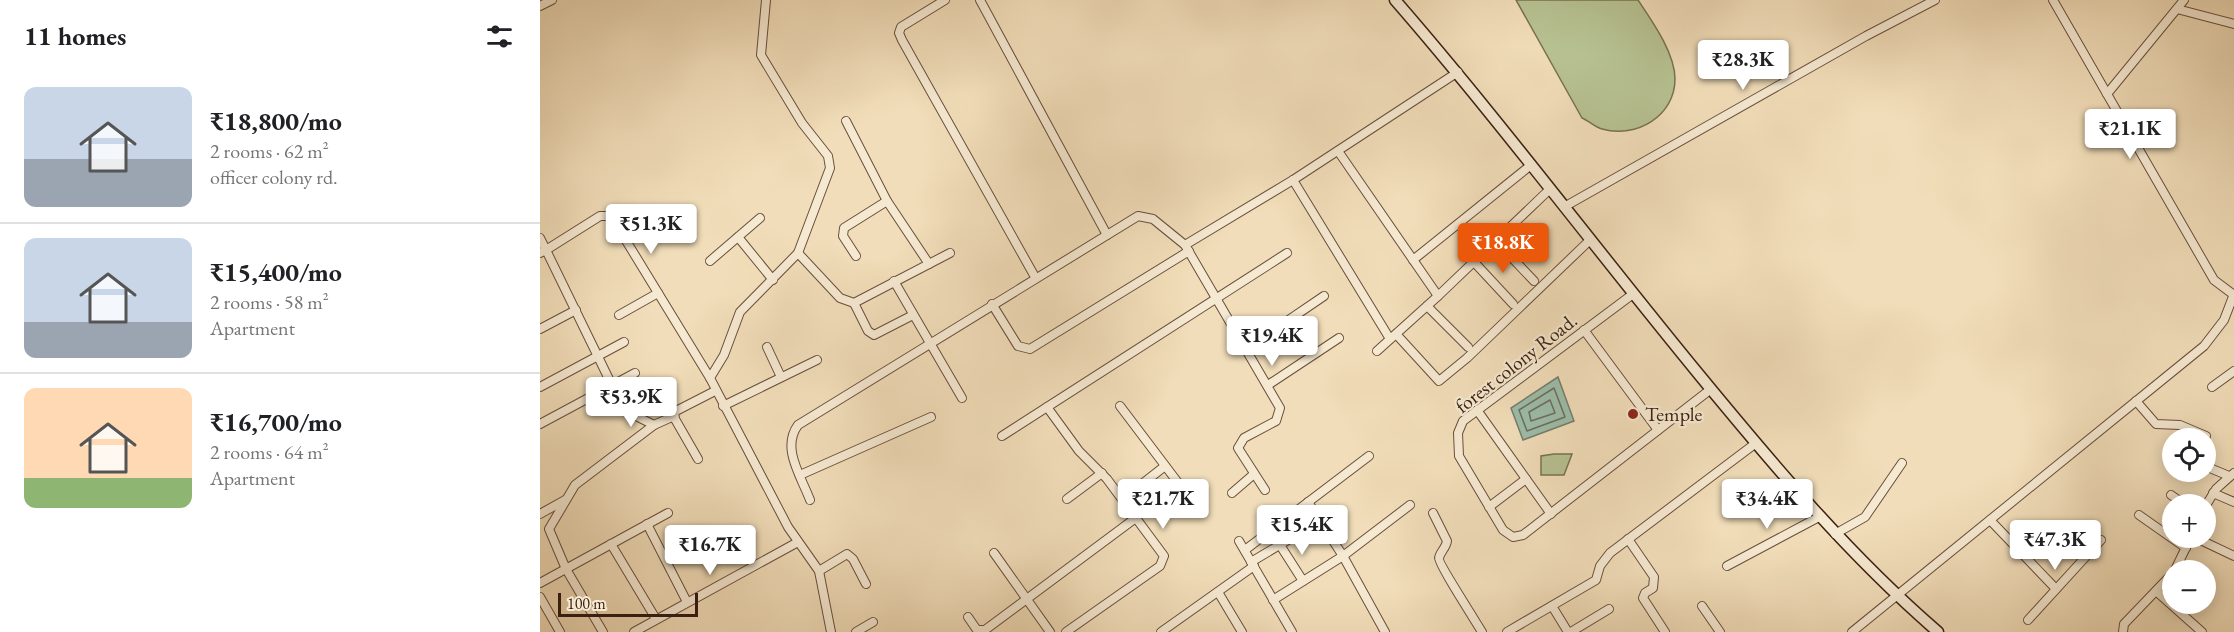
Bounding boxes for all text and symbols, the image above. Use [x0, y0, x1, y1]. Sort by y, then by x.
text: 11 homes [24, 19, 126, 53]
icon: filters [483, 20, 516, 53]
pin: ₹28.3K [1694, 40, 1792, 91]
text: ₹28.3K [1712, 46, 1774, 72]
text: ₹18,800/mo [210, 104, 342, 138]
pin: ₹21.1K [2081, 109, 2179, 160]
icon: home [72, 111, 144, 183]
text: ₹21.1K [2099, 115, 2161, 141]
text: 2 rooms · 62 m² [210, 138, 329, 164]
text: officer colony rd. [210, 164, 338, 190]
pin: ₹51.3K [602, 204, 700, 255]
text: ₹51.3K [620, 210, 682, 236]
pin: ₹18.8K [1454, 223, 1552, 274]
text: ₹18.8K [1472, 229, 1534, 255]
text: ₹15,400/mo [210, 255, 342, 289]
icon: home [72, 262, 144, 334]
text: 2 rooms · 58 m² [210, 289, 329, 315]
street label: forest colony Road. [1450, 307, 1582, 419]
text: Apartment [210, 315, 295, 341]
pin: ₹19.4K [1223, 316, 1321, 367]
text: ₹19.4K [1241, 322, 1303, 348]
pin: ₹53.9K [582, 377, 680, 428]
text: ₹53.9K [600, 383, 662, 409]
place label: Temple [1645, 401, 1703, 427]
text: ₹16,700/mo [210, 405, 342, 439]
marker: Temple [1626, 407, 1640, 421]
icon: home [72, 412, 144, 484]
map controls [2162, 428, 2216, 614]
button: locate [2162, 428, 2216, 482]
text: 2 rooms · 64 m² [210, 439, 329, 465]
text: Apartment [210, 465, 295, 491]
pin: ₹21.7K [1114, 479, 1212, 530]
pin: ₹34.4K [1718, 479, 1816, 530]
text: ₹21.7K [1132, 485, 1194, 511]
text: ₹34.4K [1736, 485, 1798, 511]
button: + [2162, 494, 2216, 548]
pin: ₹15.4K [1253, 505, 1351, 556]
text: ₹15.4K [1271, 511, 1333, 537]
pin: ₹47.3K [2006, 520, 2104, 571]
pin: ₹16.7K [661, 525, 759, 576]
text: ₹47.3K [2024, 526, 2086, 552]
text: ₹16.7K [679, 531, 741, 557]
button: − [2162, 560, 2216, 614]
scale bar [558, 590, 698, 618]
text: 100 m [567, 593, 606, 614]

